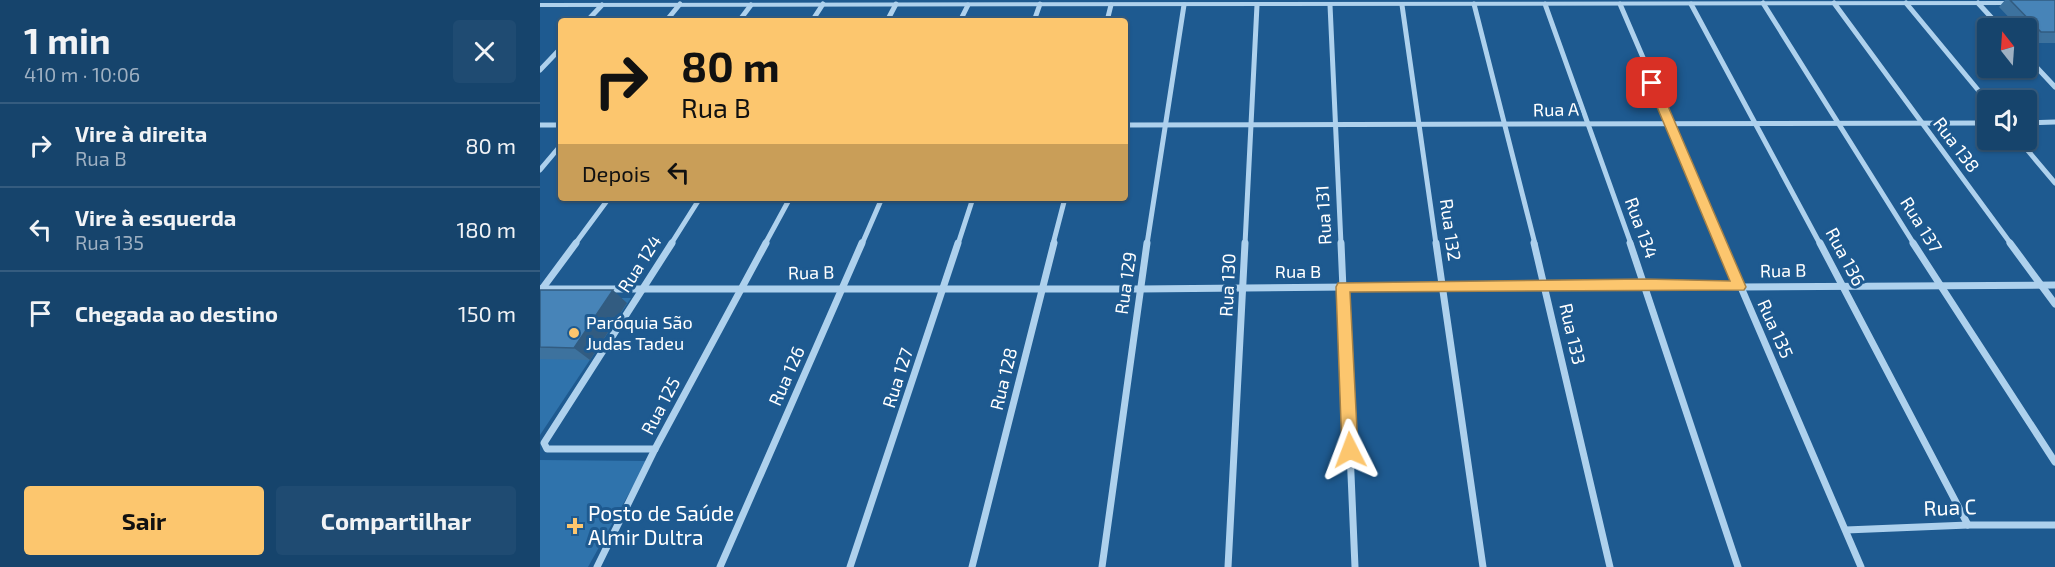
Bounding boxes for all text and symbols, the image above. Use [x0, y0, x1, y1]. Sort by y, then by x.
text: 1 min [24, 18, 111, 61]
north arrow [1977, 18, 2037, 78]
map controls [1977, 18, 2037, 150]
button: close [453, 20, 516, 83]
text: 80 m [681, 40, 780, 90]
icon: right [582, 42, 660, 120]
pin [1626, 57, 1677, 108]
text: 410 m · 10:06 [24, 62, 140, 86]
icon: arrive [1635, 66, 1668, 99]
button: sound [1977, 90, 2037, 150]
text: Rua B [681, 91, 751, 123]
street label: Rua A [1533, 98, 1580, 120]
street label: Rua 138 [1929, 112, 1985, 176]
text: Vire à direita [75, 120, 207, 146]
icon: right [24, 129, 57, 162]
text: 80 m [465, 132, 516, 158]
text: Rua B [75, 146, 127, 170]
icon: left [662, 156, 695, 189]
text: Depois [582, 160, 650, 186]
street label: Rua 131 [1310, 185, 1336, 245]
street label: Rua 137 [1896, 192, 1948, 256]
street label: Rua 134 [1621, 194, 1663, 261]
street label: Rua 132 [1436, 197, 1466, 262]
text: Vire à esquerda [75, 204, 236, 230]
icon: left [24, 213, 57, 246]
text: 180 m [456, 216, 516, 242]
street label: Rua 136 [1821, 224, 1870, 289]
text: Rua 135 [75, 230, 144, 254]
street label: Rua 124 [613, 231, 666, 296]
street label: Rua 129 [1110, 250, 1140, 316]
street label: Rua 130 [1214, 253, 1240, 317]
street label: Rua B [1760, 259, 1806, 281]
street label: Rua B [1275, 260, 1321, 282]
street label: Rua B [788, 261, 834, 283]
street label: Rua 135 [1753, 296, 1799, 361]
icon: arrive [24, 297, 57, 330]
text: Chegada ao destino [75, 300, 278, 326]
text: 150 m [458, 300, 516, 326]
street label: Rua 133 [1555, 301, 1591, 367]
place label: Paróquia São Judas Tadeu [586, 311, 693, 354]
marker: Paróquia São Judas Tadeu [567, 326, 581, 340]
street label: Rua 126 [763, 342, 809, 409]
street label: Rua 127 [877, 345, 917, 410]
street label: Rua 128 [985, 345, 1021, 412]
street label: Rua 125 [636, 373, 684, 438]
position arrow [1318, 418, 1382, 482]
button: Sair [24, 486, 264, 555]
button: Compartilhar [276, 486, 516, 555]
street label: Rua C [1923, 493, 1977, 520]
place label: Posto de Saúde Almir Dultra [588, 500, 734, 549]
marker: Posto de Saúde Almir Dultra [566, 517, 584, 535]

